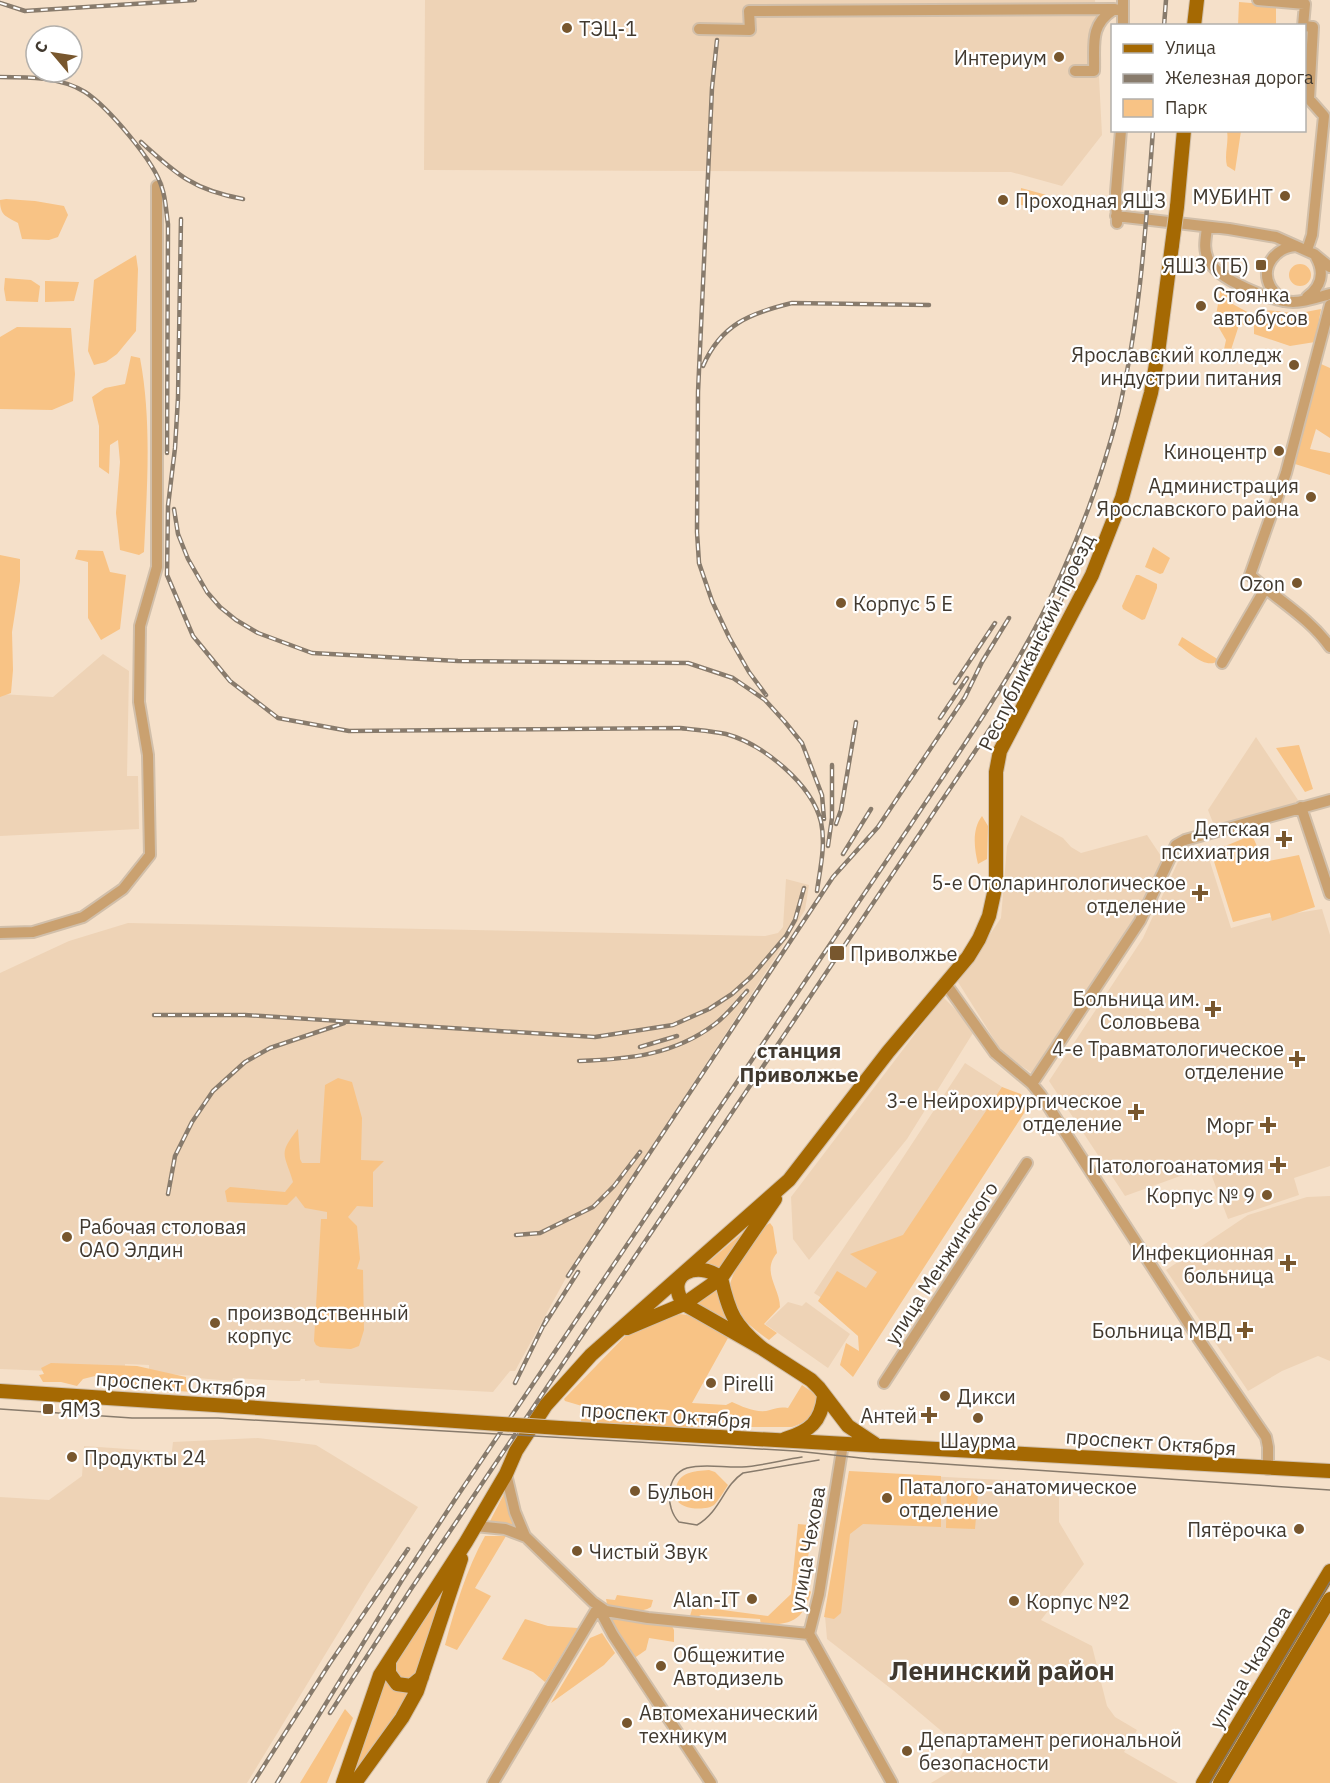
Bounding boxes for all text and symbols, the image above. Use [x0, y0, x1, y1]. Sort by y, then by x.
place label: ТЭЦ-1 [579, 15, 637, 42]
marker: ТЭЦ-1 [560, 21, 574, 35]
north arrow [24, 24, 84, 84]
legend [1111, 24, 1306, 132]
text: Улица [1165, 36, 1216, 59]
text: С [30, 37, 52, 56]
place label: Интериум [954, 44, 1047, 71]
marker: Интериум [1052, 50, 1066, 64]
text: Железная дорога [1165, 66, 1314, 89]
text: Парк [1165, 96, 1208, 119]
place label: МУБИНТ [1192, 183, 1273, 210]
place label: Проходная ЯШЗ [1015, 187, 1166, 214]
marker: МУБИНТ [1278, 189, 1292, 203]
marker: Проходная ЯШЗ [996, 193, 1010, 207]
place label: ЯШЗ (ТБ) [1163, 252, 1249, 279]
marker: ЯШЗ (ТБ) [1254, 258, 1268, 272]
place label: Стоянка автобусов [1213, 281, 1308, 331]
marker: Стоянка автобусов [1194, 299, 1208, 313]
place label: Ярославский колледж индустрии питания [1071, 341, 1282, 391]
marker: Ярославский колледж индустрии питания [1287, 358, 1301, 372]
place label: Киноцентр [1163, 438, 1267, 465]
marker: Киноцентр [1272, 444, 1286, 458]
place label: Администрация Ярославского района [1096, 472, 1299, 522]
marker: Администрация Ярославского района [1304, 490, 1318, 504]
street label: Республиканский проезд [972, 529, 1100, 755]
place label: Ozon [1239, 570, 1285, 597]
marker: Ozon [1290, 576, 1304, 590]
place label: Корпус 5 E [853, 590, 953, 617]
marker: Корпус 5 E [834, 596, 848, 610]
place label: Детская психиатрия [1161, 815, 1270, 865]
marker: Детская психиатрия [1275, 830, 1293, 848]
place label: 5-е Отоларингологическое отделение [932, 869, 1186, 919]
marker: 5-е Отоларингологическое отделение [1191, 884, 1209, 902]
place label: Приволжье [850, 940, 958, 967]
marker: Приволжье [828, 944, 846, 962]
place label: Больница им. Соловьева [1072, 985, 1200, 1035]
marker: Больница им. Соловьева [1204, 1000, 1222, 1018]
place label: 4-е Травматологическое отделение [1052, 1035, 1284, 1085]
district label: станция Приволжье [740, 1036, 859, 1088]
marker: 4-е Травматологическое отделение [1288, 1050, 1306, 1068]
place label: 3-е Нейрохирургическое отделение [887, 1087, 1122, 1137]
marker: 3-е Нейрохирургическое отделение [1127, 1103, 1145, 1121]
place label: Морг [1206, 1112, 1254, 1139]
marker: Морг [1259, 1116, 1277, 1134]
place label: Патологоанатомия [1088, 1152, 1264, 1179]
marker: Патологоанатомия [1269, 1156, 1287, 1174]
street label: улица Менжинского [878, 1176, 1004, 1350]
place label: Корпус № 9 [1146, 1182, 1255, 1209]
marker: Корпус № 9 [1260, 1188, 1274, 1202]
place label: Рабочая столовая ОАО Элдин [79, 1213, 246, 1263]
marker: Рабочая столовая ОАО Элдин [60, 1230, 74, 1244]
place label: Инфекционная больница [1131, 1239, 1274, 1289]
marker: Инфекционная больница [1279, 1254, 1297, 1272]
place label: производственный корпус [227, 1299, 409, 1349]
marker: производственный корпус [208, 1316, 222, 1330]
place label: Больница МВД [1092, 1317, 1232, 1344]
marker: Больница МВД [1236, 1321, 1254, 1339]
street label: проспект Октября [95, 1365, 267, 1403]
place label: Pirelli [723, 1370, 774, 1397]
marker: Pirelli [704, 1376, 718, 1390]
place label: Дикси [957, 1383, 1016, 1410]
marker: Дикси [938, 1389, 952, 1403]
place label: ЯМЗ [60, 1396, 101, 1423]
street label: проспект Октября [580, 1396, 752, 1434]
marker: ЯМЗ [41, 1402, 55, 1416]
place label: Антей [861, 1402, 917, 1429]
marker: Антей [922, 1408, 936, 1422]
marker: Шаурма [971, 1411, 985, 1425]
street label: проспект Октября [1065, 1423, 1237, 1461]
place label: Шаурма [940, 1427, 1016, 1454]
place label: Продукты 24 [84, 1444, 206, 1471]
marker: Продукты 24 [65, 1450, 79, 1464]
place label: Паталого-анатомическое отделение [899, 1473, 1137, 1523]
place label: Бульон [647, 1478, 714, 1505]
marker: Бульон [628, 1484, 642, 1498]
street label: улица Чехова [783, 1484, 831, 1614]
marker: Паталого-анатомическое отделение [880, 1491, 894, 1505]
place label: Пятёрочка [1187, 1516, 1287, 1543]
marker: Пятёрочка [1292, 1522, 1306, 1536]
place label: Чистый Звук [589, 1538, 708, 1565]
marker: Чистый Звук [570, 1544, 584, 1558]
place label: Alan-IT [673, 1586, 740, 1613]
place label: Корпус №2 [1026, 1588, 1130, 1615]
marker: Alan-IT [745, 1592, 759, 1606]
marker: Корпус №2 [1007, 1594, 1021, 1608]
street label: улица Чкалова [1203, 1600, 1298, 1734]
place label: Общежитие Автодизель [673, 1641, 785, 1691]
district label: Ленинский район [889, 1653, 1115, 1687]
marker: Общежитие Автодизель [654, 1659, 668, 1673]
place label: Автомеханический техникум [639, 1699, 818, 1749]
marker: Автомеханический техникум [620, 1716, 634, 1730]
place label: Департамент региональной безопасности [919, 1726, 1182, 1776]
marker: Департамент региональной безопасности [900, 1744, 914, 1758]

